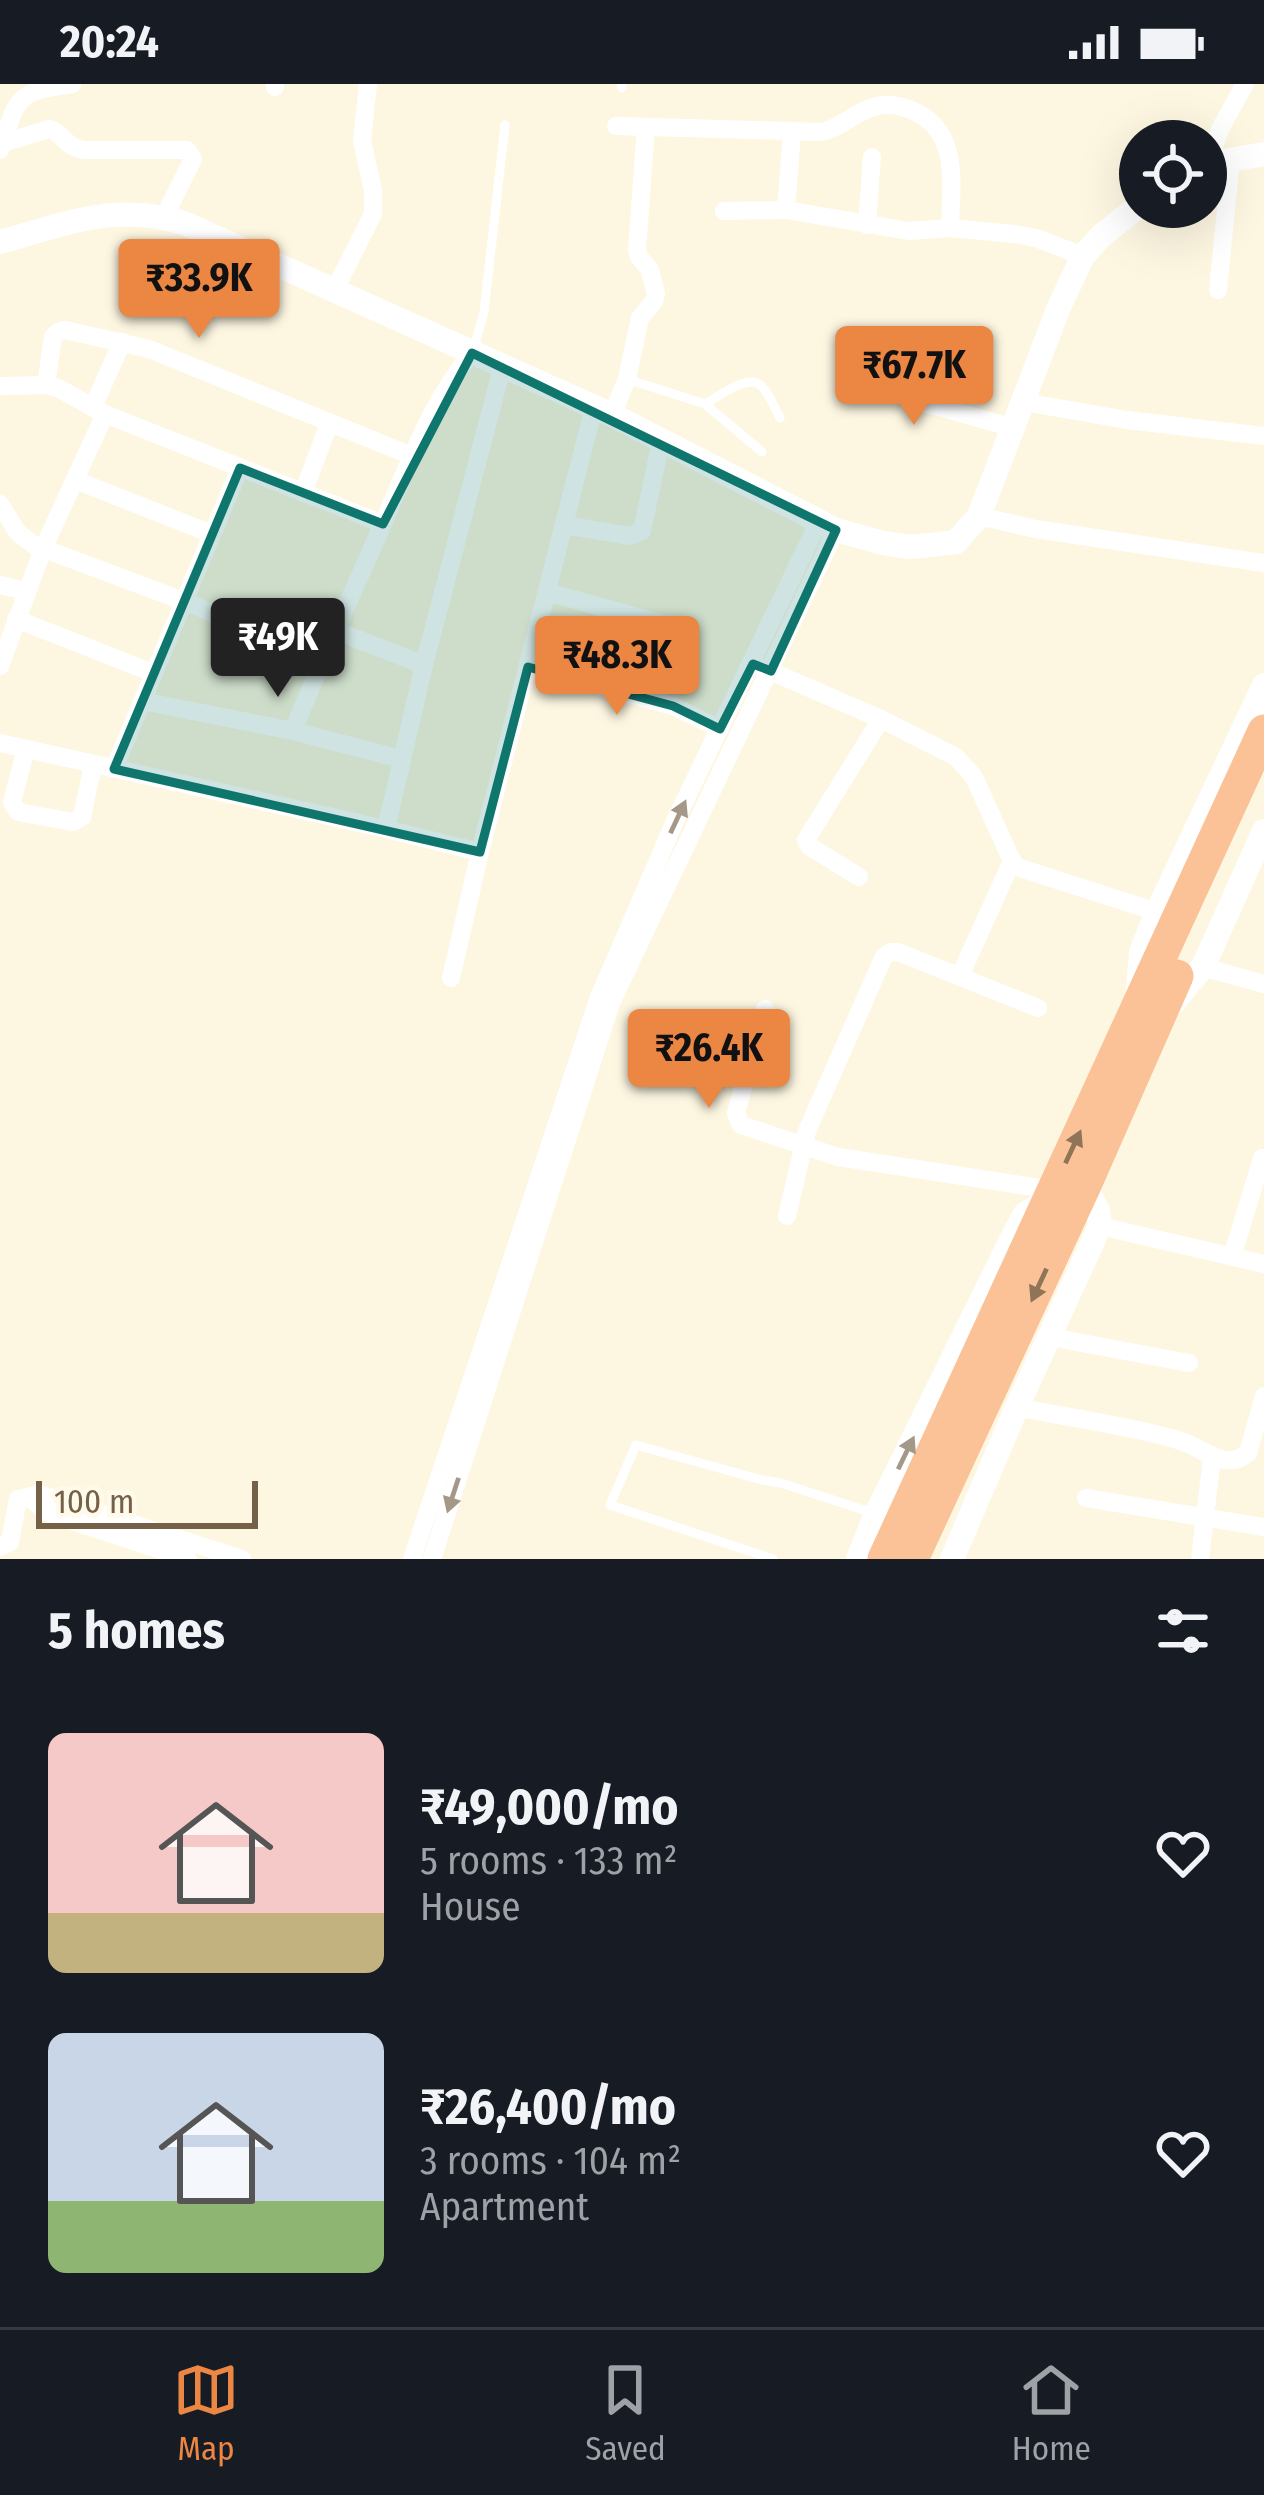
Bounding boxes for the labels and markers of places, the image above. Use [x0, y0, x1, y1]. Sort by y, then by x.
pin: ₹33.9K [101, 239, 297, 341]
pin: ₹67.7K [816, 326, 1012, 428]
pin: ₹49K [207, 598, 349, 700]
pin: ₹48.3K [519, 616, 715, 718]
pin: ₹26.4K [611, 1009, 807, 1111]

